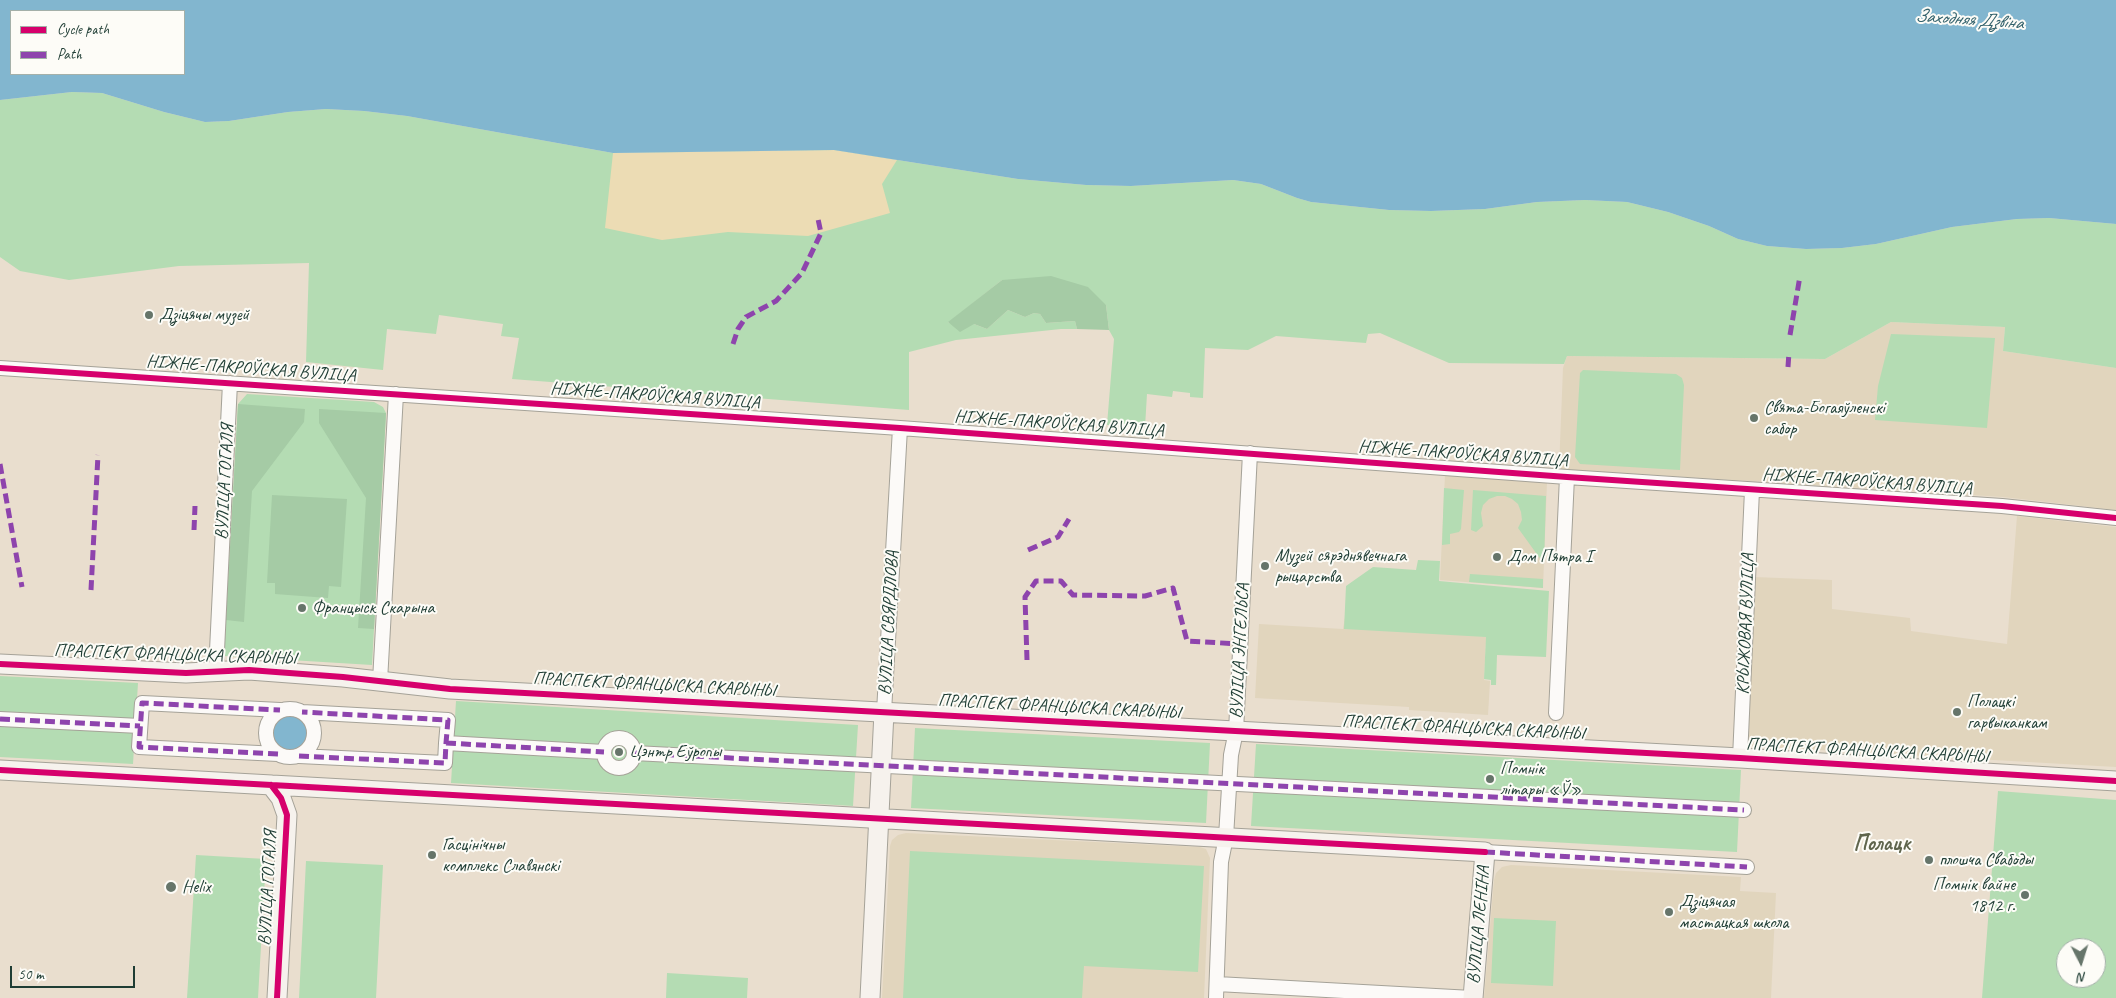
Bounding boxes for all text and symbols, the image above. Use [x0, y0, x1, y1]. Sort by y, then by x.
water label: Заходняя Дзвіна [1914, 5, 2024, 35]
legend [10, 10, 185, 75]
text: Cycle path [57, 20, 109, 39]
text: Path [57, 45, 82, 64]
place label: Дзіцячы музей [159, 304, 249, 326]
marker: Дзіцячы музей [143, 309, 155, 321]
street label: НІЖНЕ-ПАКРОЎСКАЯ ВУЛІЦА [146, 351, 356, 387]
street label: НІЖНЕ-ПАКРОЎСКАЯ ВУЛІЦА [550, 378, 760, 414]
place label: Свята-Богаяўленскі сабор [1764, 397, 1885, 439]
street label: НІЖНЕ-ПАКРОЎСКАЯ ВУЛІЦА [954, 406, 1164, 442]
marker: Свята-Богаяўленскі сабор [1748, 412, 1760, 424]
street label: ВУЛІЦА ГОГАЛЯ [211, 424, 239, 540]
street label: НІЖНЕ-ПАКРОЎСКАЯ ВУЛІЦА [1358, 436, 1568, 472]
street label: НІЖНЕ-ПАКРОЎСКАЯ ВУЛІЦА [1762, 464, 1972, 500]
place label: Музей сярэднявечнага рыцарства [1275, 545, 1406, 588]
place label: Дом Пятра І [1507, 546, 1592, 568]
street label: ВУЛІЦА СВЯРДЛОВА [874, 550, 904, 696]
marker: Дом Пятра І [1491, 551, 1503, 563]
street label: КРЫЖОВАЯ ВУЛІЦА [1733, 553, 1759, 695]
marker: Музей сярэднявечнага рыцарства [1259, 560, 1271, 572]
street label: ВУЛІЦА ЭНГЕЛЬСА [1226, 583, 1254, 719]
place label: Францыск Скарына [312, 597, 434, 619]
marker: Францыск Скарына [296, 602, 308, 614]
street label: ПРАСПЕКТ ФРАНЦЫСКА СКАРЫНЫ [53, 640, 297, 670]
street label: ПРАСПЕКТ ФРАНЦЫСКА СКАРЫНЫ [532, 668, 776, 702]
street label: ПРАСПЕКТ ФРАНЦЫСКА СКАРЫНЫ [937, 690, 1181, 724]
place label: Полацкі гарвыканкам [1967, 691, 2047, 734]
marker: Полацкі гарвыканкам [1951, 706, 1963, 718]
street label: ПРАСПЕКТ ФРАНЦЫСКА СКАРЫНЫ [1341, 711, 1585, 745]
street label: ПРАСПЕКТ ФРАНЦЫСКА СКАРЫНЫ [1745, 734, 1989, 768]
place label: Цэнтр Еўропы [629, 741, 721, 763]
marker: Цэнтр Еўропы [613, 746, 625, 758]
place label: Помнік літары «Ў» [1500, 758, 1582, 801]
marker: Помнік літары «Ў» [1484, 773, 1496, 785]
street label: ВУЛІЦА ГОГАЛЯ [254, 830, 282, 946]
district label: Полацк [1853, 831, 1911, 857]
place label: Гасцінічны комплекс Славянскі [442, 834, 560, 876]
marker: Гасцінічны комплекс Славянскі [426, 849, 438, 861]
place label: плошча Свабоды [1939, 849, 2033, 871]
marker: плошча Свабоды [1923, 854, 1935, 866]
street label: ВУЛІЦА ЛЕНІНА [1463, 865, 1495, 985]
place label: Помнік вайне 1812 г. [1933, 874, 2015, 916]
place label: Helix [182, 876, 211, 898]
marker: Helix [164, 880, 178, 894]
marker: Помнік вайне 1812 г. [2019, 889, 2031, 901]
place label: Дзіцячая мастацкая школа [1679, 891, 1788, 934]
marker: Дзіцячая мастацкая школа [1663, 906, 1675, 918]
north arrow [2056, 938, 2106, 988]
scale bar [12, 956, 138, 988]
text: 50 m [18, 965, 44, 984]
text: N [2077, 969, 2087, 986]

